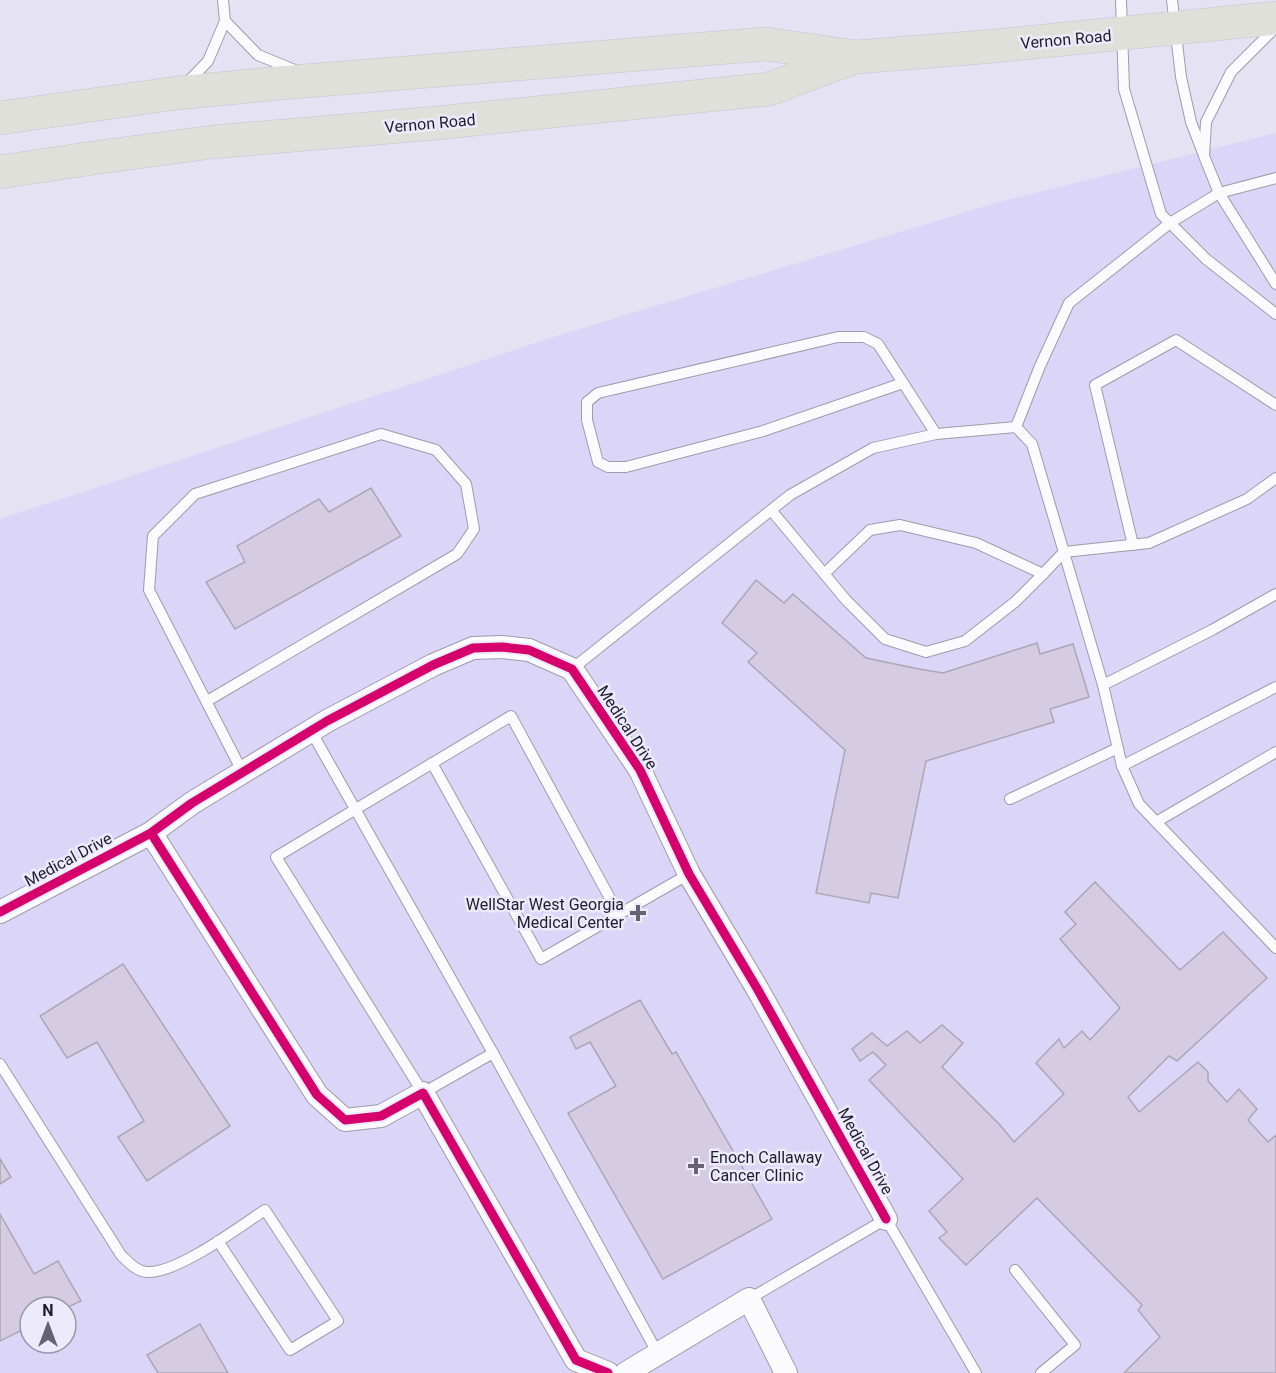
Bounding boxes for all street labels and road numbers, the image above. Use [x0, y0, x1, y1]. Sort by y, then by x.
street label: Vernon Road [1020, 26, 1112, 53]
street label: Vernon Road [384, 110, 476, 137]
street label: Medical Drive [593, 682, 662, 773]
street label: Medical Drive [21, 828, 115, 890]
street label: Medical Drive [834, 1105, 897, 1198]

